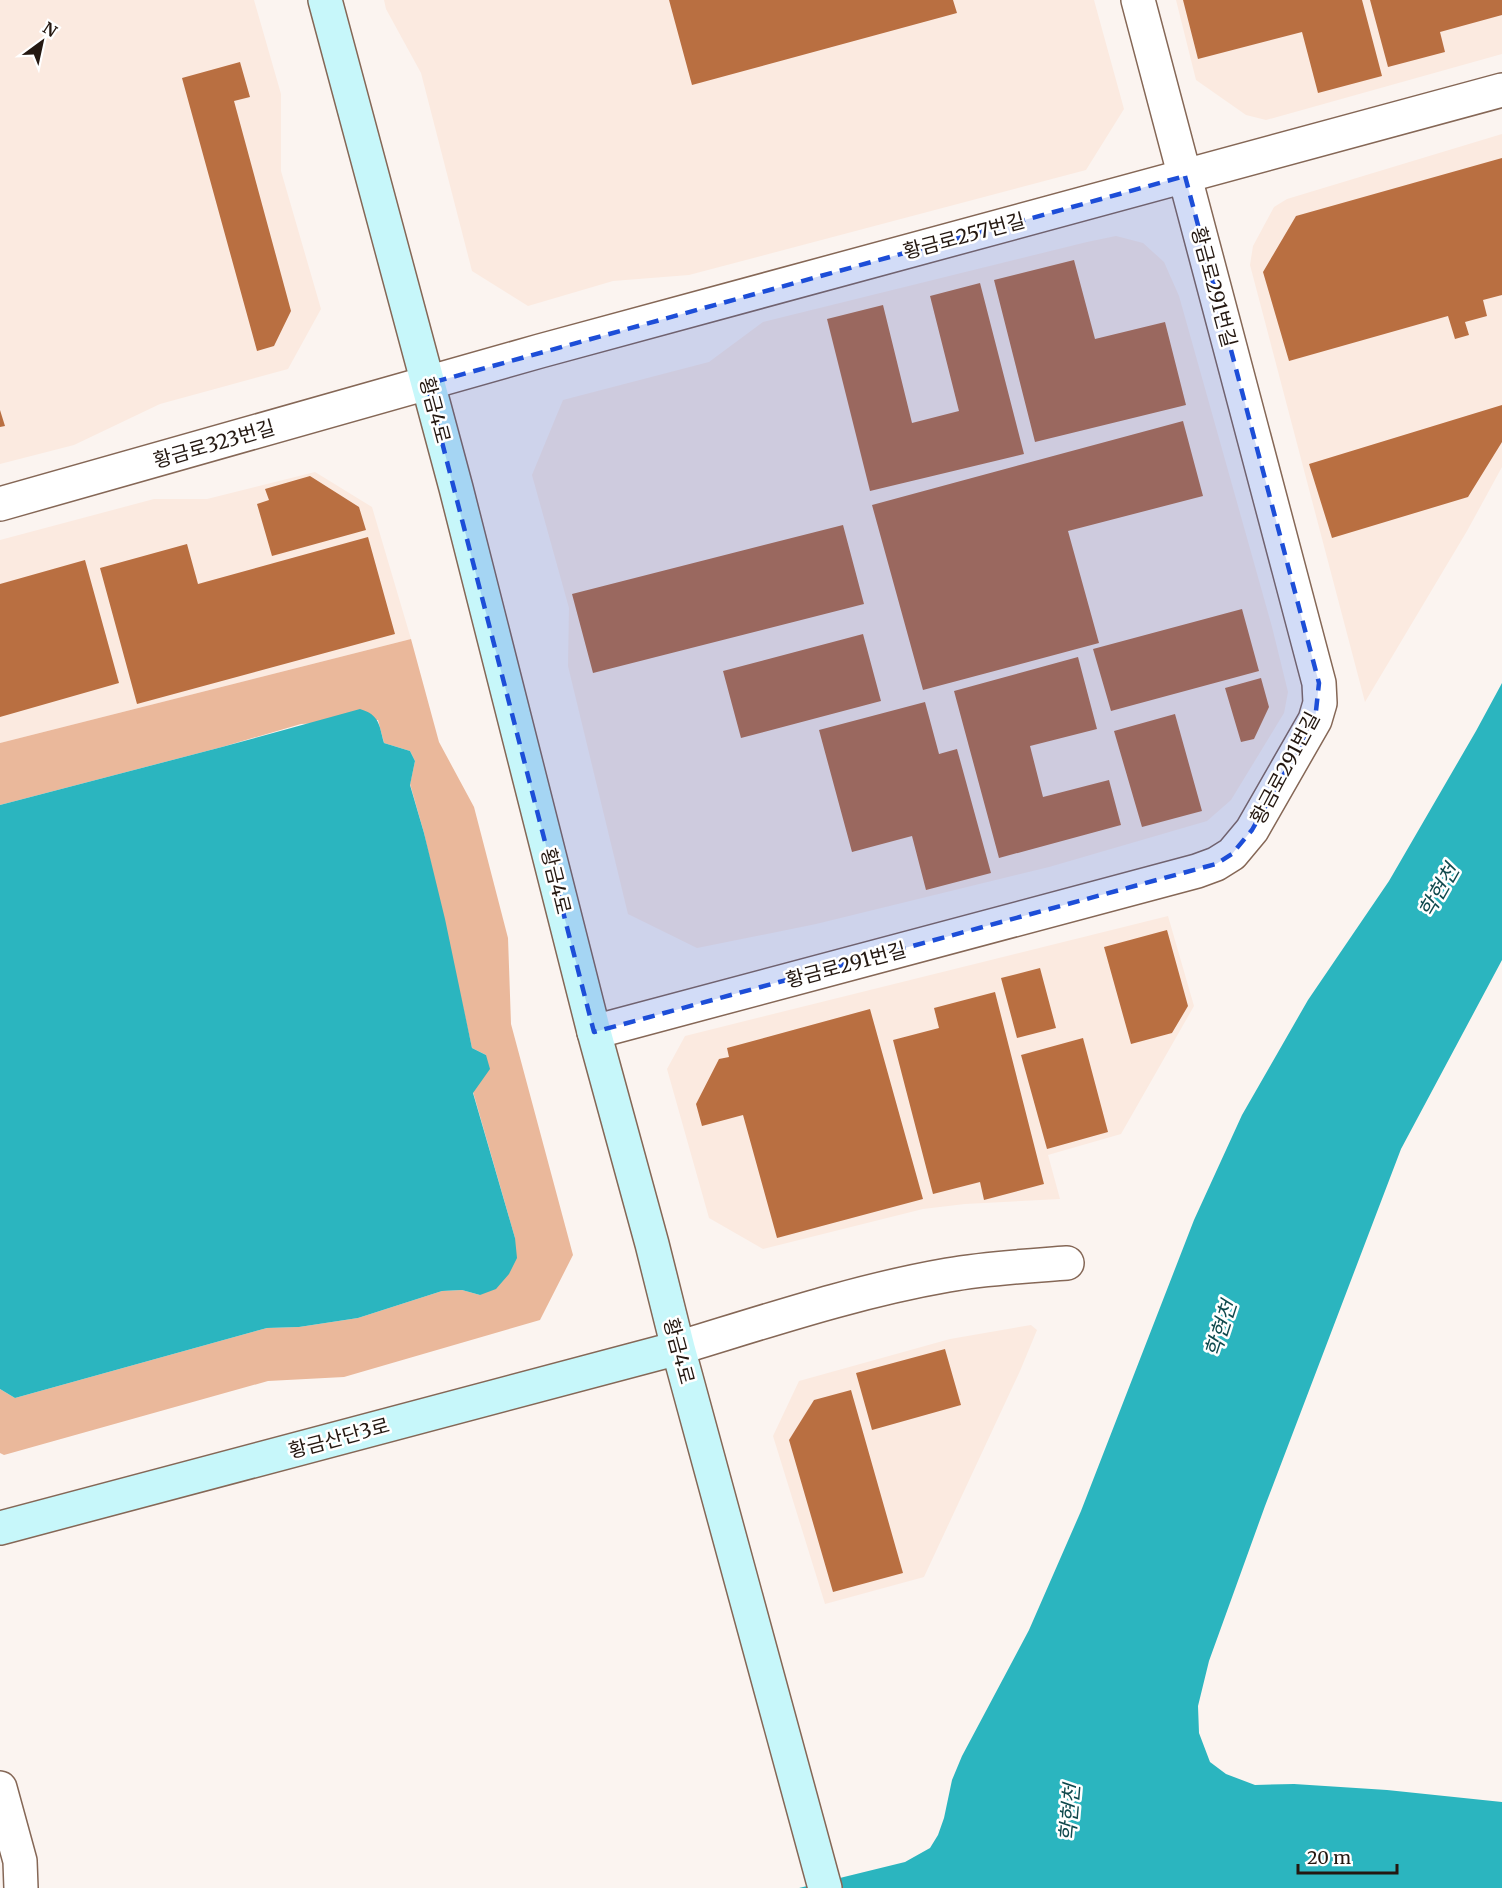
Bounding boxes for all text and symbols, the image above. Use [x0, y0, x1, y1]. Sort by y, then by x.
north arrow [12, 12, 72, 72]
text: N [39, 18, 61, 41]
street label: 황금로257번길 [900, 207, 1028, 264]
street label: 황금로291번길 [1186, 224, 1243, 350]
street label: 황금4로 [415, 374, 456, 446]
street label: 황금로323번길 [150, 414, 278, 473]
street label: 황금로291번길 [1244, 707, 1325, 828]
street label: 황금4로 [536, 845, 577, 917]
water label: 학현천 [1412, 857, 1466, 923]
street label: 황금로291번길 [783, 936, 909, 993]
water label: 학현천 [1199, 1295, 1243, 1361]
street label: 황금4로 [659, 1315, 700, 1387]
street label: 황금산단3로 [286, 1412, 392, 1463]
water label: 학현천 [1054, 1780, 1086, 1843]
scale bar [1298, 1837, 1397, 1875]
text: 20 m [1307, 1846, 1351, 1869]

